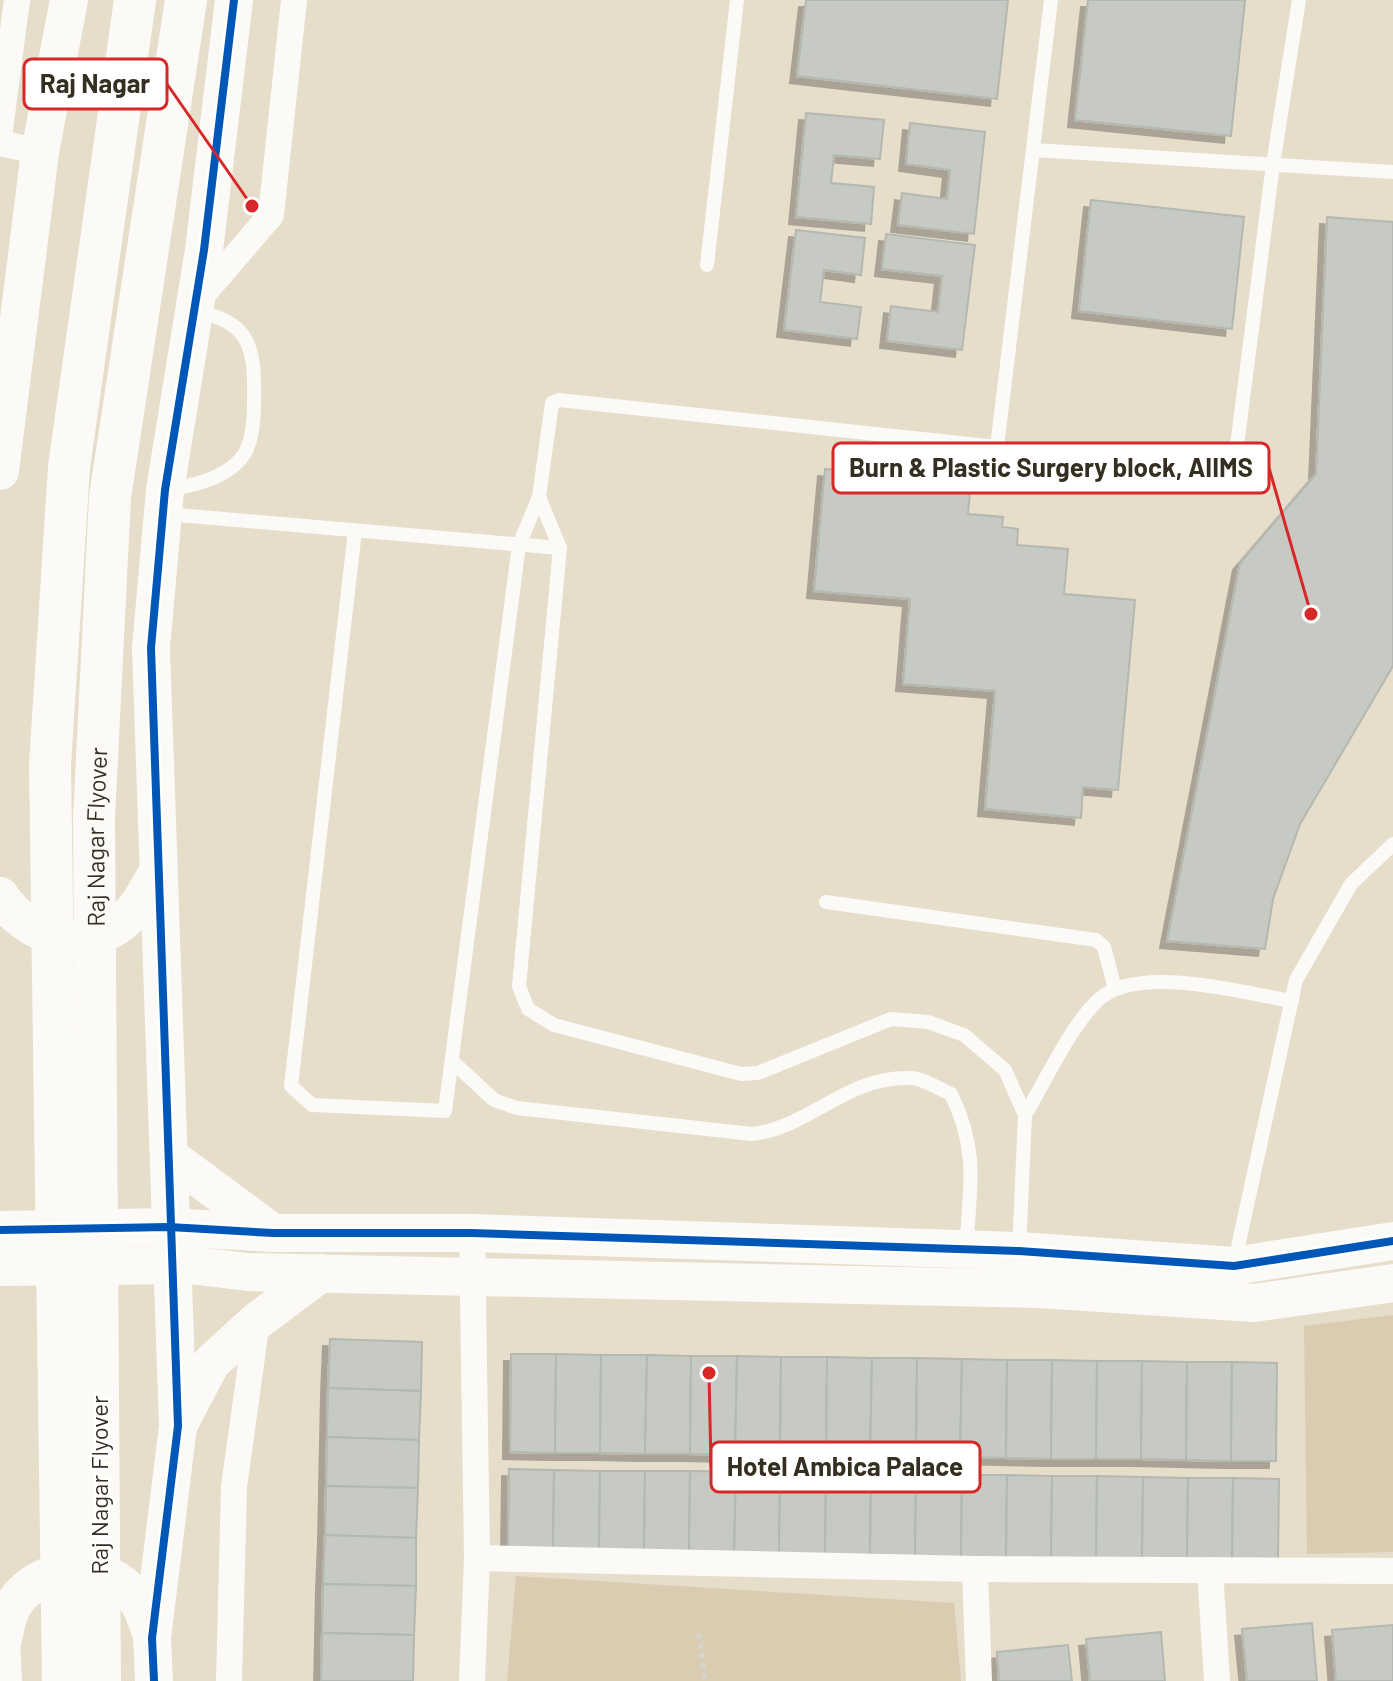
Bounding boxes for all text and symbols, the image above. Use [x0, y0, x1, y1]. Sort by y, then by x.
callout: Raj Nagar [24, 59, 167, 109]
text: Raj Nagar [40, 67, 150, 98]
callout: Burn & Plastic Surgery block, AIIMS [833, 443, 1269, 493]
text: Burn & Plastic Surgery block, AIIMS [849, 451, 1253, 482]
street label: Raj Nagar Flyover [79, 746, 112, 927]
street label: Raj Nagar Flyover [84, 1395, 113, 1575]
callout: Hotel Ambica Palace [711, 1442, 980, 1492]
text: Hotel Ambica Palace [727, 1450, 963, 1481]

